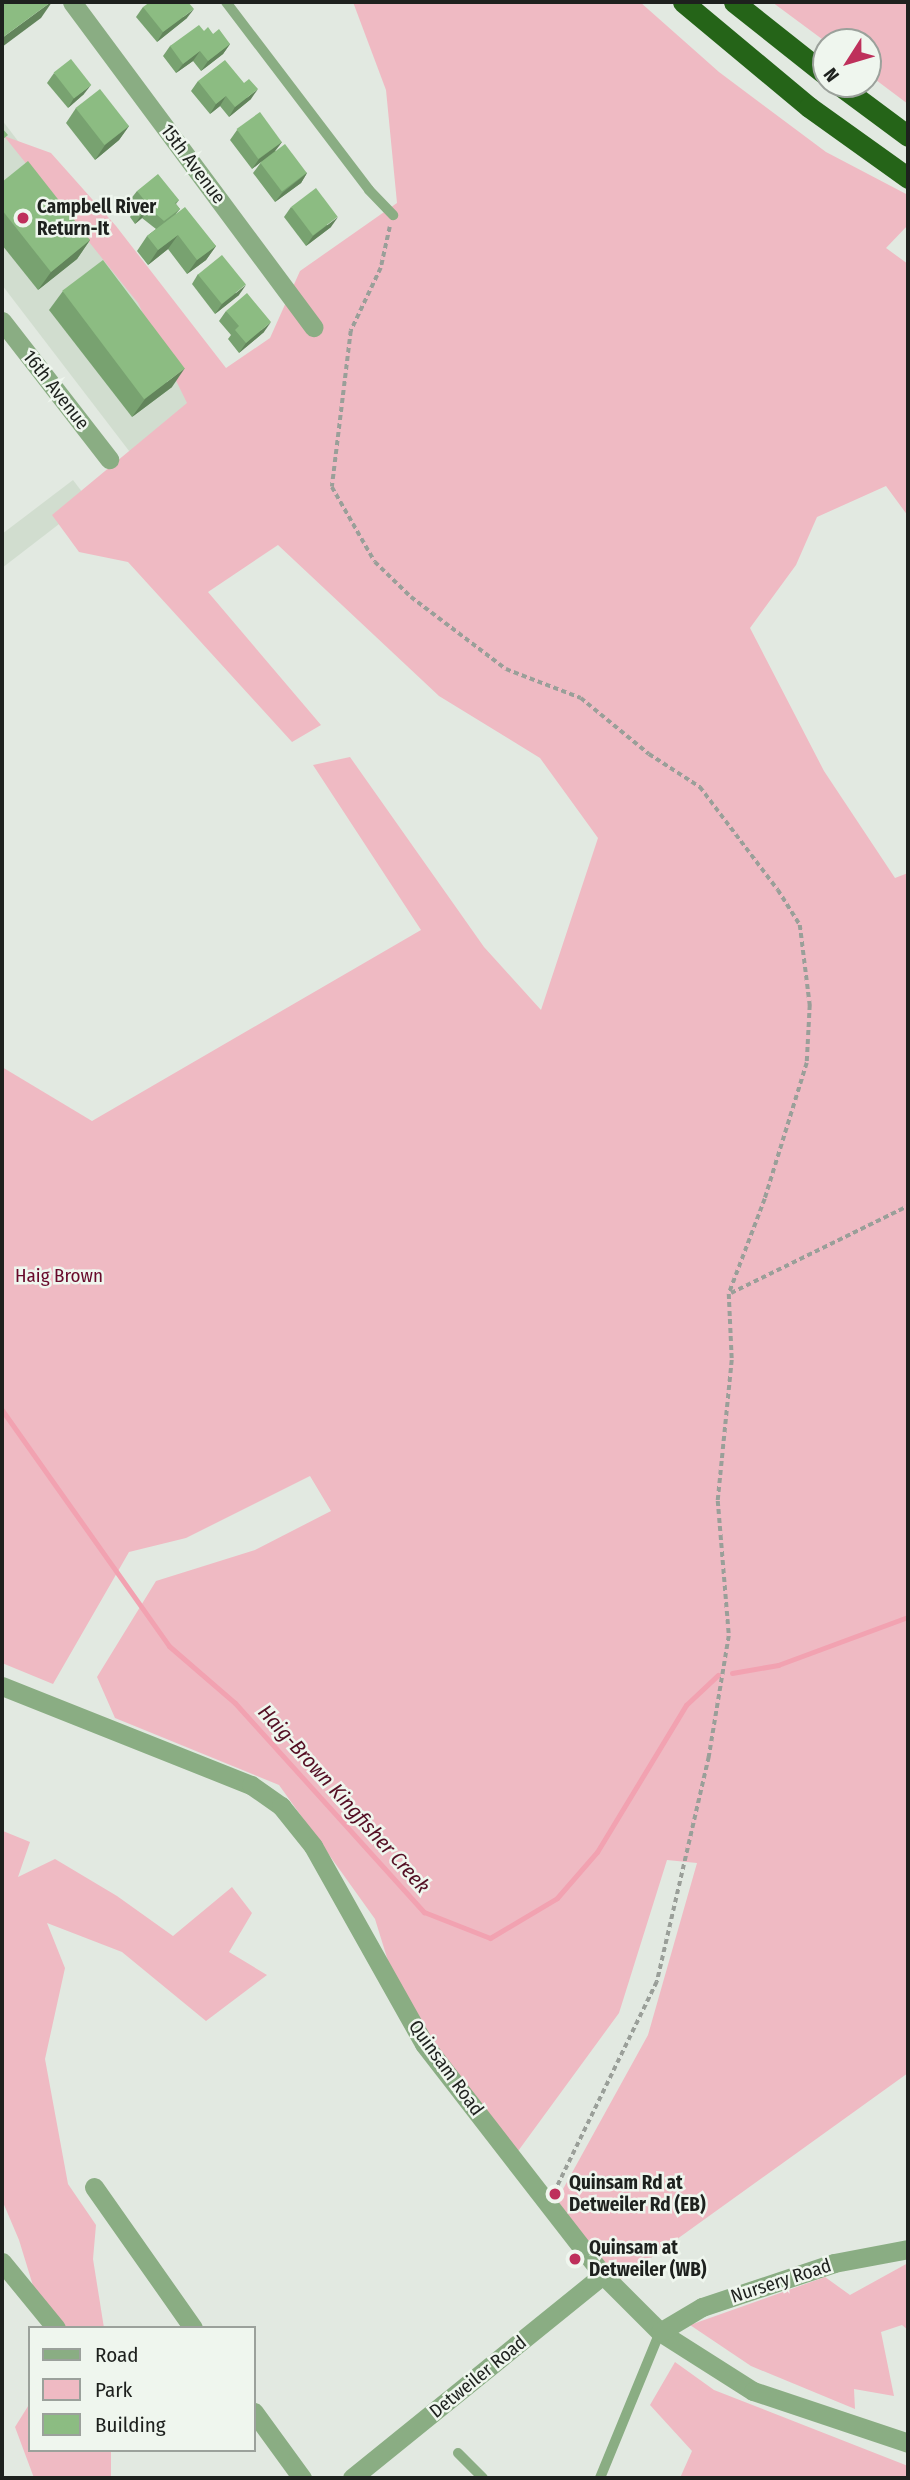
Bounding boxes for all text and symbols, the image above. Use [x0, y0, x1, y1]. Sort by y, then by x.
north arrow [812, 28, 882, 98]
text: N [819, 63, 844, 86]
street label: 15th Avenue [156, 120, 230, 208]
place label: Campbell River Return-It [37, 196, 156, 240]
marker: Campbell River Return-It [15, 210, 31, 226]
street label: 16th Avenue [18, 346, 94, 434]
park label: Haig Brown [15, 1265, 103, 1287]
water label: Haig-Brown Kingfisher Creek [253, 1700, 435, 1898]
street label: Quinsam Road [404, 2016, 488, 2120]
place label: Quinsam Rd at Detweiler Rd (EB) [569, 2172, 706, 2216]
marker: Quinsam Rd at Detweiler Rd (EB) [547, 2186, 563, 2202]
place label: Quinsam at Detweiler (WB) [589, 2237, 707, 2281]
marker: Quinsam at Detweiler (WB) [567, 2251, 583, 2267]
street label: Nursery Road [728, 2254, 834, 2308]
legend [28, 2326, 256, 2452]
street label: Detweiler Road [425, 2331, 531, 2423]
text: Road [95, 2342, 139, 2368]
text: Park [95, 2377, 132, 2403]
text: Building [95, 2412, 166, 2438]

